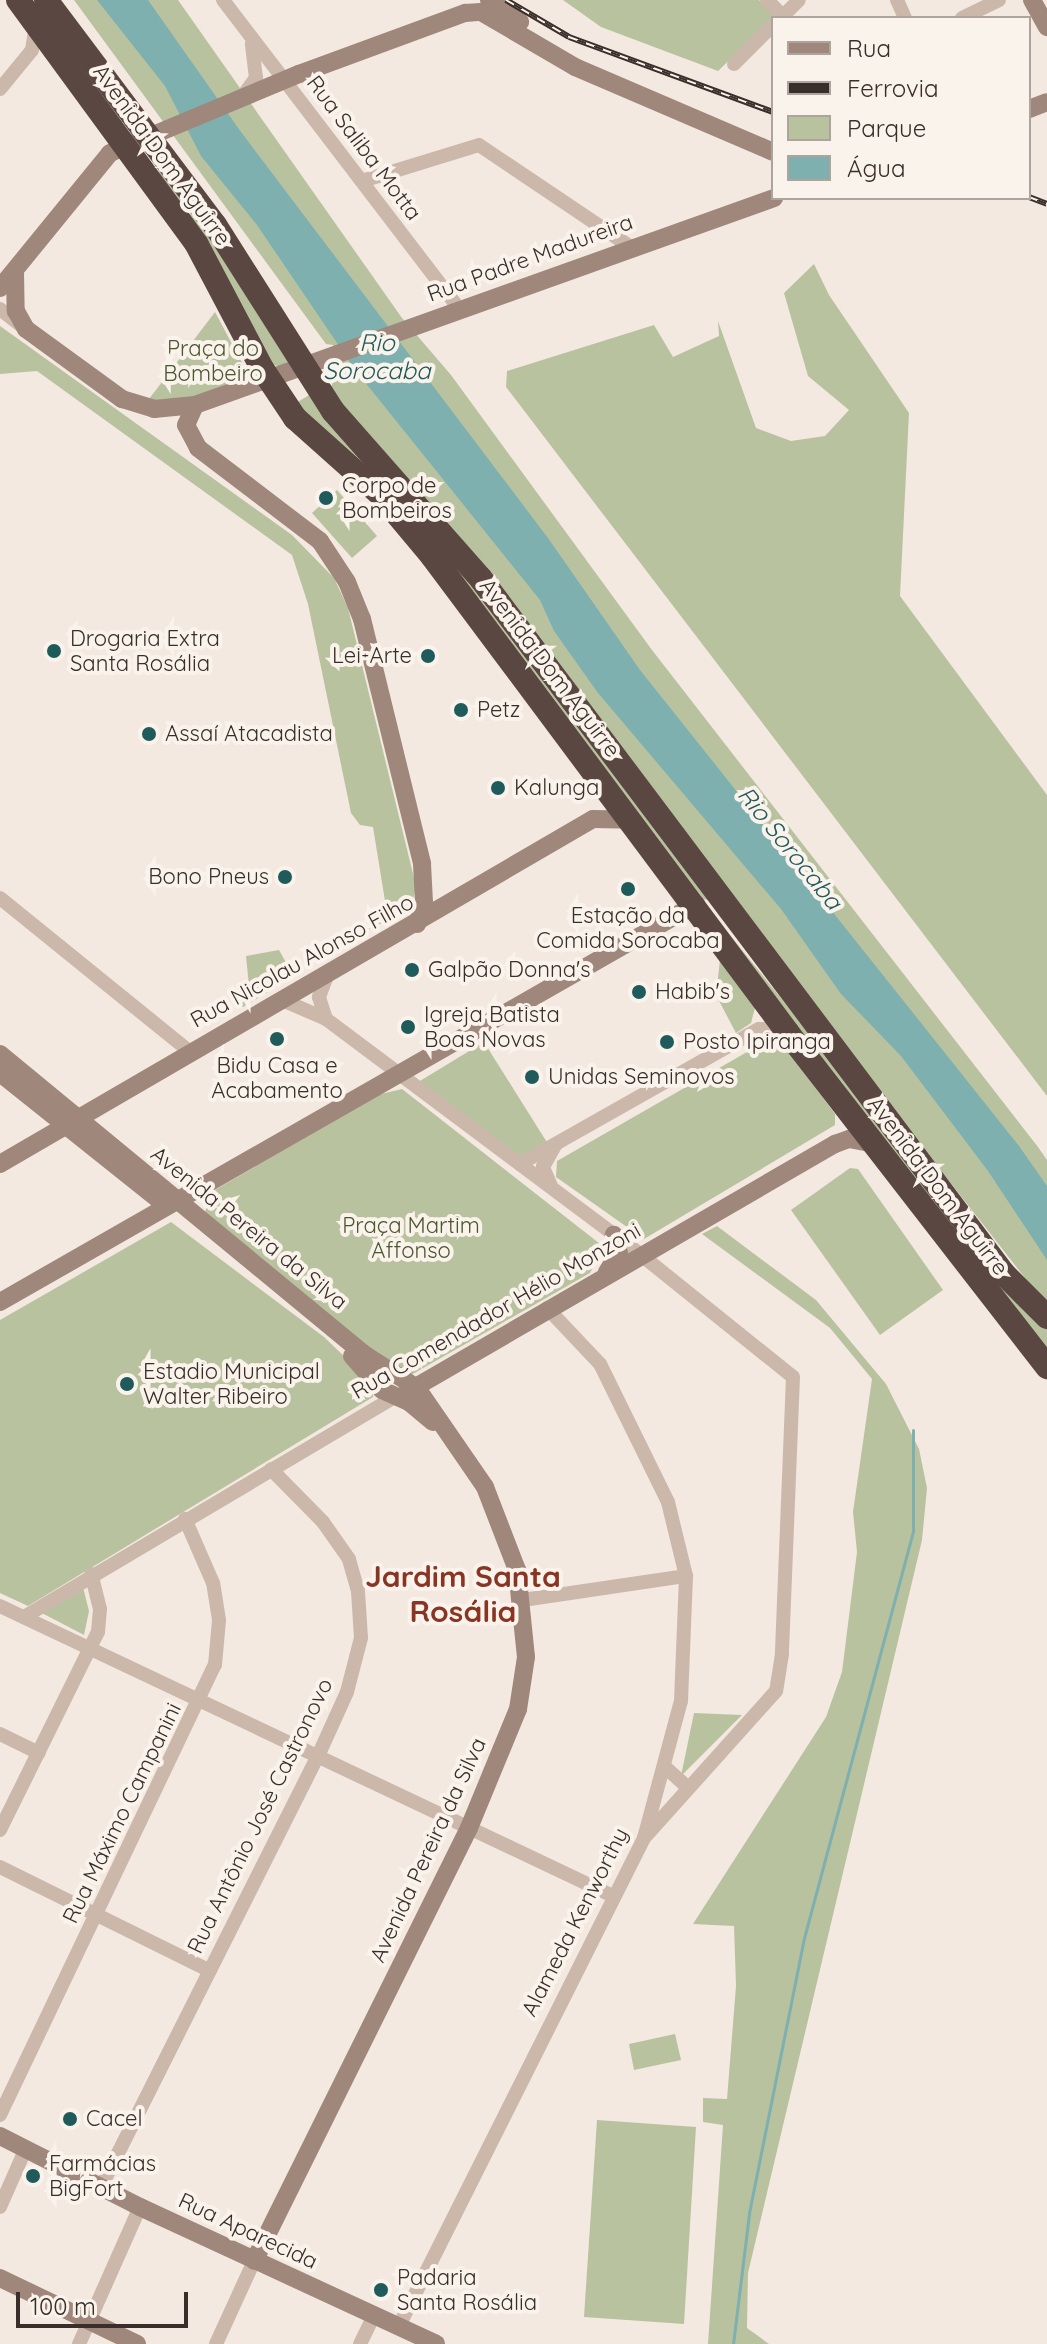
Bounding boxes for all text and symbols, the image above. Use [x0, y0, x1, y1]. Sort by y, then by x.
legend [771, 16, 1031, 200]
text: Rua [847, 33, 891, 63]
street label: Avenida Dom Aguirre [88, 59, 236, 251]
street label: Rua Saliba Motta [301, 70, 427, 226]
text: Ferrovia [847, 73, 939, 103]
text: Parque [847, 113, 926, 143]
text: Água [847, 153, 906, 183]
street label: Rua Padre Madureira [424, 209, 636, 307]
water label: Rio Sorocaba [323, 329, 431, 385]
park label: Praça do Bombeiro [163, 335, 263, 386]
place label: Corpo de Bombeiros [342, 472, 452, 524]
marker: Corpo de Bombeiros [317, 489, 335, 507]
street label: Avenida Dom Aguirre [474, 573, 626, 763]
place label: Drogaria Extra Santa Rosália [70, 625, 220, 676]
marker: Drogaria Extra Santa Rosália [45, 642, 63, 660]
place label: Lei-Arte [332, 643, 412, 669]
marker: Lei-Arte [419, 647, 437, 665]
place label: Petz [477, 697, 520, 723]
marker: Petz [452, 701, 470, 719]
place label: Assaí Atacadista [165, 721, 333, 747]
marker: Assaí Atacadista [140, 725, 158, 743]
place label: Kalunga [514, 775, 599, 801]
marker: Kalunga [489, 779, 507, 797]
water label: Rio Sorocaba [732, 781, 848, 915]
place label: Bono Pneus [148, 864, 269, 890]
marker: Bono Pneus [276, 868, 294, 886]
marker: Estação da Comida Sorocaba [619, 880, 637, 898]
street label: Rua Nicolau Alonso Filho [186, 889, 418, 1033]
place label: Estação da Comida Sorocaba [536, 902, 720, 954]
place label: Galpão Donna's [428, 957, 591, 983]
marker: Galpão Donna's [403, 961, 421, 979]
place label: Habib's [655, 979, 730, 1005]
marker: Habib's [630, 983, 648, 1001]
place label: Igreja Batista Boas Novas [424, 1001, 560, 1052]
marker: Igreja Batista Boas Novas [399, 1018, 417, 1036]
place label: Posto Ipiranga [683, 1029, 831, 1055]
marker: Bidu Casa e Acabamento [268, 1030, 286, 1048]
marker: Posto Ipiranga [658, 1033, 676, 1051]
place label: Bidu Casa e Acabamento [211, 1052, 343, 1104]
place label: Unidas Seminovos [548, 1064, 735, 1090]
marker: Unidas Seminovos [523, 1068, 541, 1086]
street label: Avenida Dom Aguirre [862, 1091, 1014, 1281]
street label: Avenida Pereira da Silva [146, 1141, 352, 1315]
park label: Praça Martim Affonso [342, 1212, 480, 1264]
street label: Rua Comendador Hélio Monzoni [347, 1217, 645, 1405]
place label: Estadio Municipal Walter Ribeiro [143, 1358, 320, 1410]
marker: Estadio Municipal Walter Ribeiro [118, 1375, 136, 1393]
district label: Jardim Santa Rosália [365, 1558, 561, 1628]
street label: Rua Antônio José Castronovo [182, 1674, 338, 1958]
street label: Rua Máximo Campanini [57, 1699, 187, 1927]
street label: Avenida Pereira da Silva [364, 1733, 492, 1967]
street label: Alameda Kenworthy [516, 1823, 634, 2021]
place label: Cacel [86, 2106, 143, 2132]
marker: Cacel [61, 2110, 79, 2128]
place label: Farmácias BigFort [49, 2150, 156, 2202]
marker: Farmácias BigFort [24, 2167, 42, 2185]
street label: Rua Aparecida [174, 2187, 322, 2275]
place label: Padaria Santa Rosália [397, 2264, 537, 2316]
scale bar [20, 2276, 192, 2326]
marker: Padaria Santa Rosália [372, 2281, 390, 2299]
text: 100 m [30, 2291, 96, 2321]

